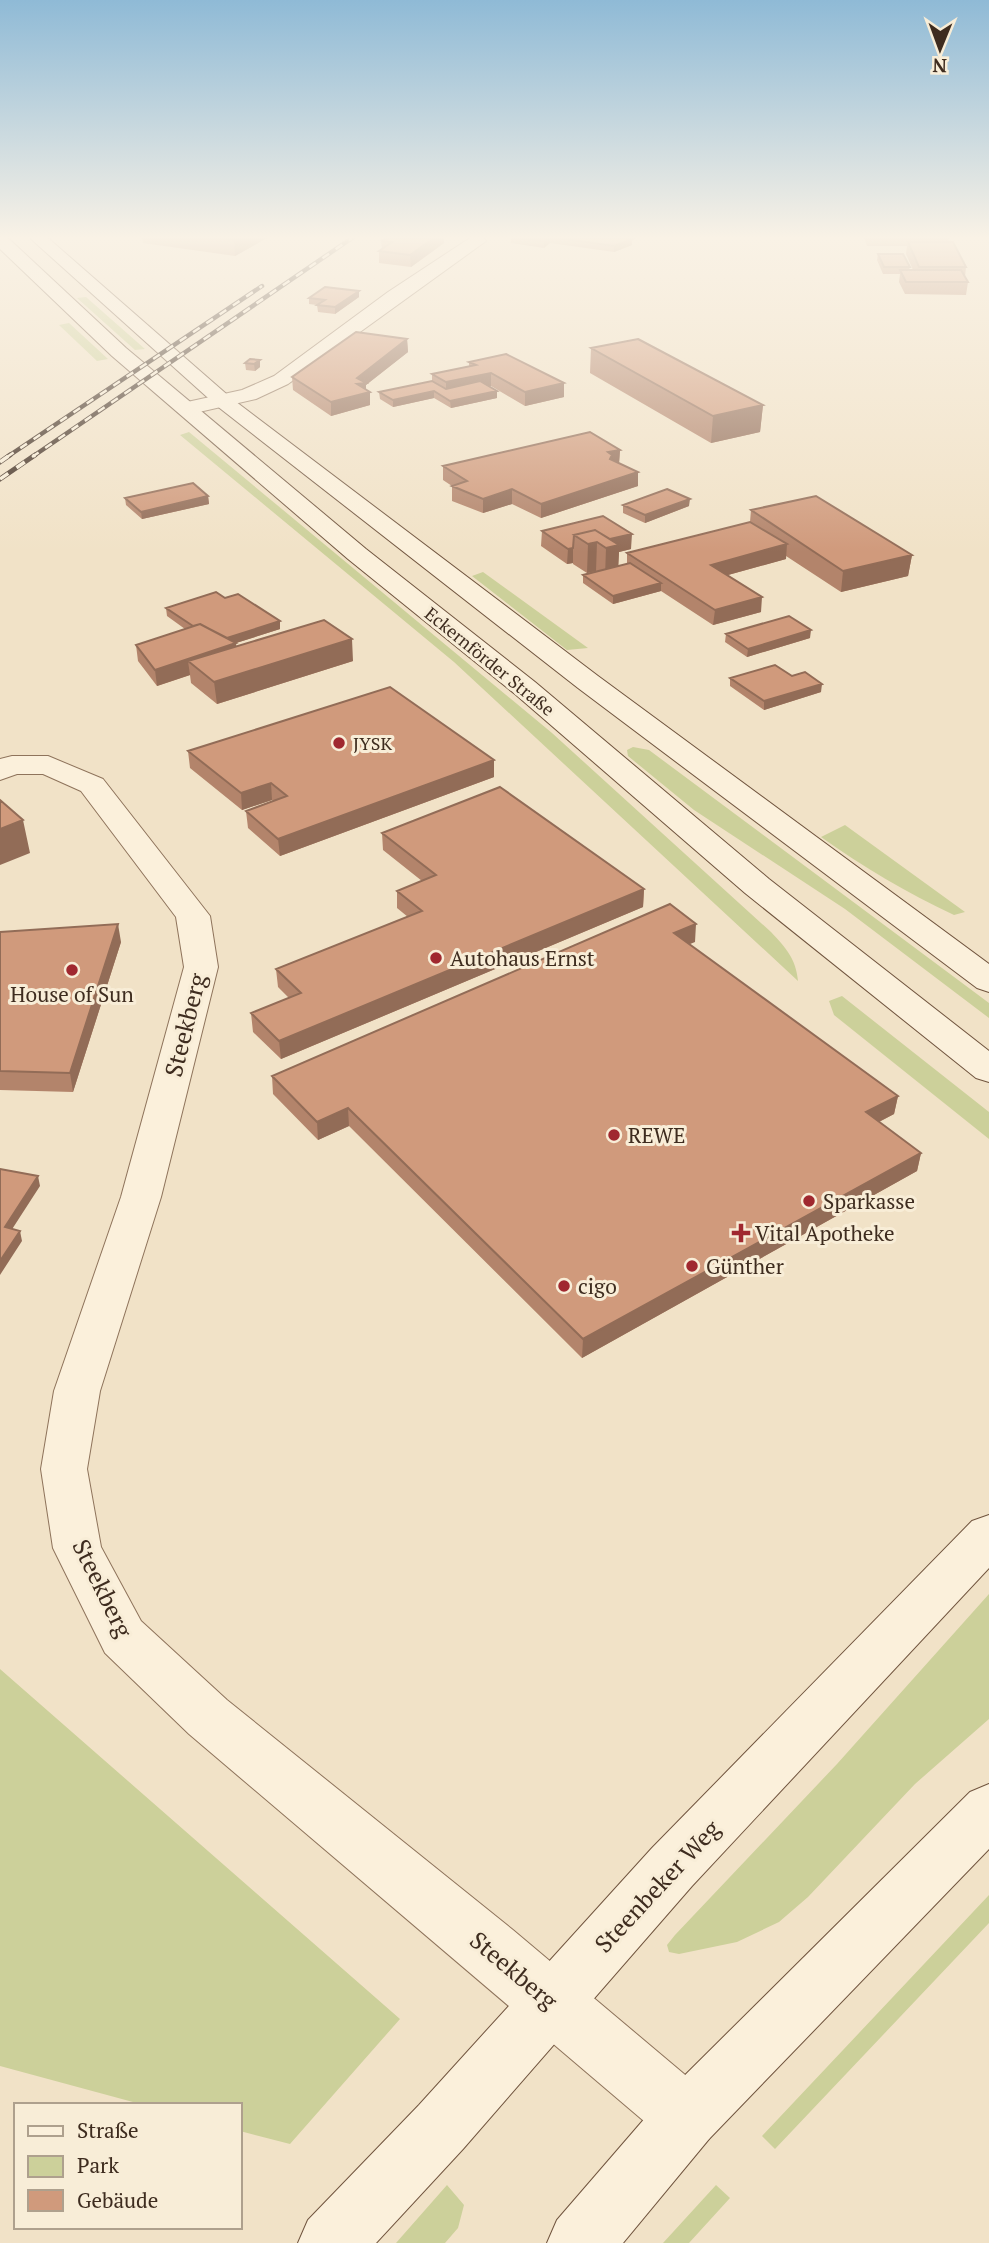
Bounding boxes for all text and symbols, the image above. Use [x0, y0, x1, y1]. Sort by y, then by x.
north arrow [905, 14, 975, 84]
text: N [932, 54, 947, 79]
street label: Eckernförder Straße [420, 601, 560, 721]
place label: JYSK [353, 731, 392, 755]
marker: JYSK [331, 735, 347, 751]
place label: Autohaus Ernst [450, 944, 595, 972]
marker: Autohaus Ernst [428, 950, 444, 966]
marker: House of Sun [64, 962, 80, 978]
street label: Steekberg [157, 970, 213, 1080]
place label: House of Sun [10, 980, 134, 1008]
place label: REWE [628, 1121, 685, 1149]
marker: REWE [606, 1127, 622, 1143]
place label: Sparkasse [823, 1187, 915, 1215]
marker: Sparkasse [801, 1193, 817, 1209]
place label: Vital Apotheke [755, 1219, 895, 1247]
marker: Vital Apotheke [733, 1225, 749, 1241]
place label: Günther [706, 1252, 784, 1280]
marker: Günther [684, 1258, 700, 1274]
place label: cigo [578, 1272, 617, 1300]
marker: cigo [556, 1278, 572, 1294]
street label: Steekberg [66, 1534, 141, 1643]
street label: Steenbeker Weg [587, 1813, 727, 1959]
street label: Steekberg [463, 1924, 565, 2016]
legend [14, 2103, 242, 2229]
text: Straße [77, 2116, 139, 2144]
text: Park [77, 2151, 119, 2179]
text: Gebäude [77, 2186, 158, 2214]

